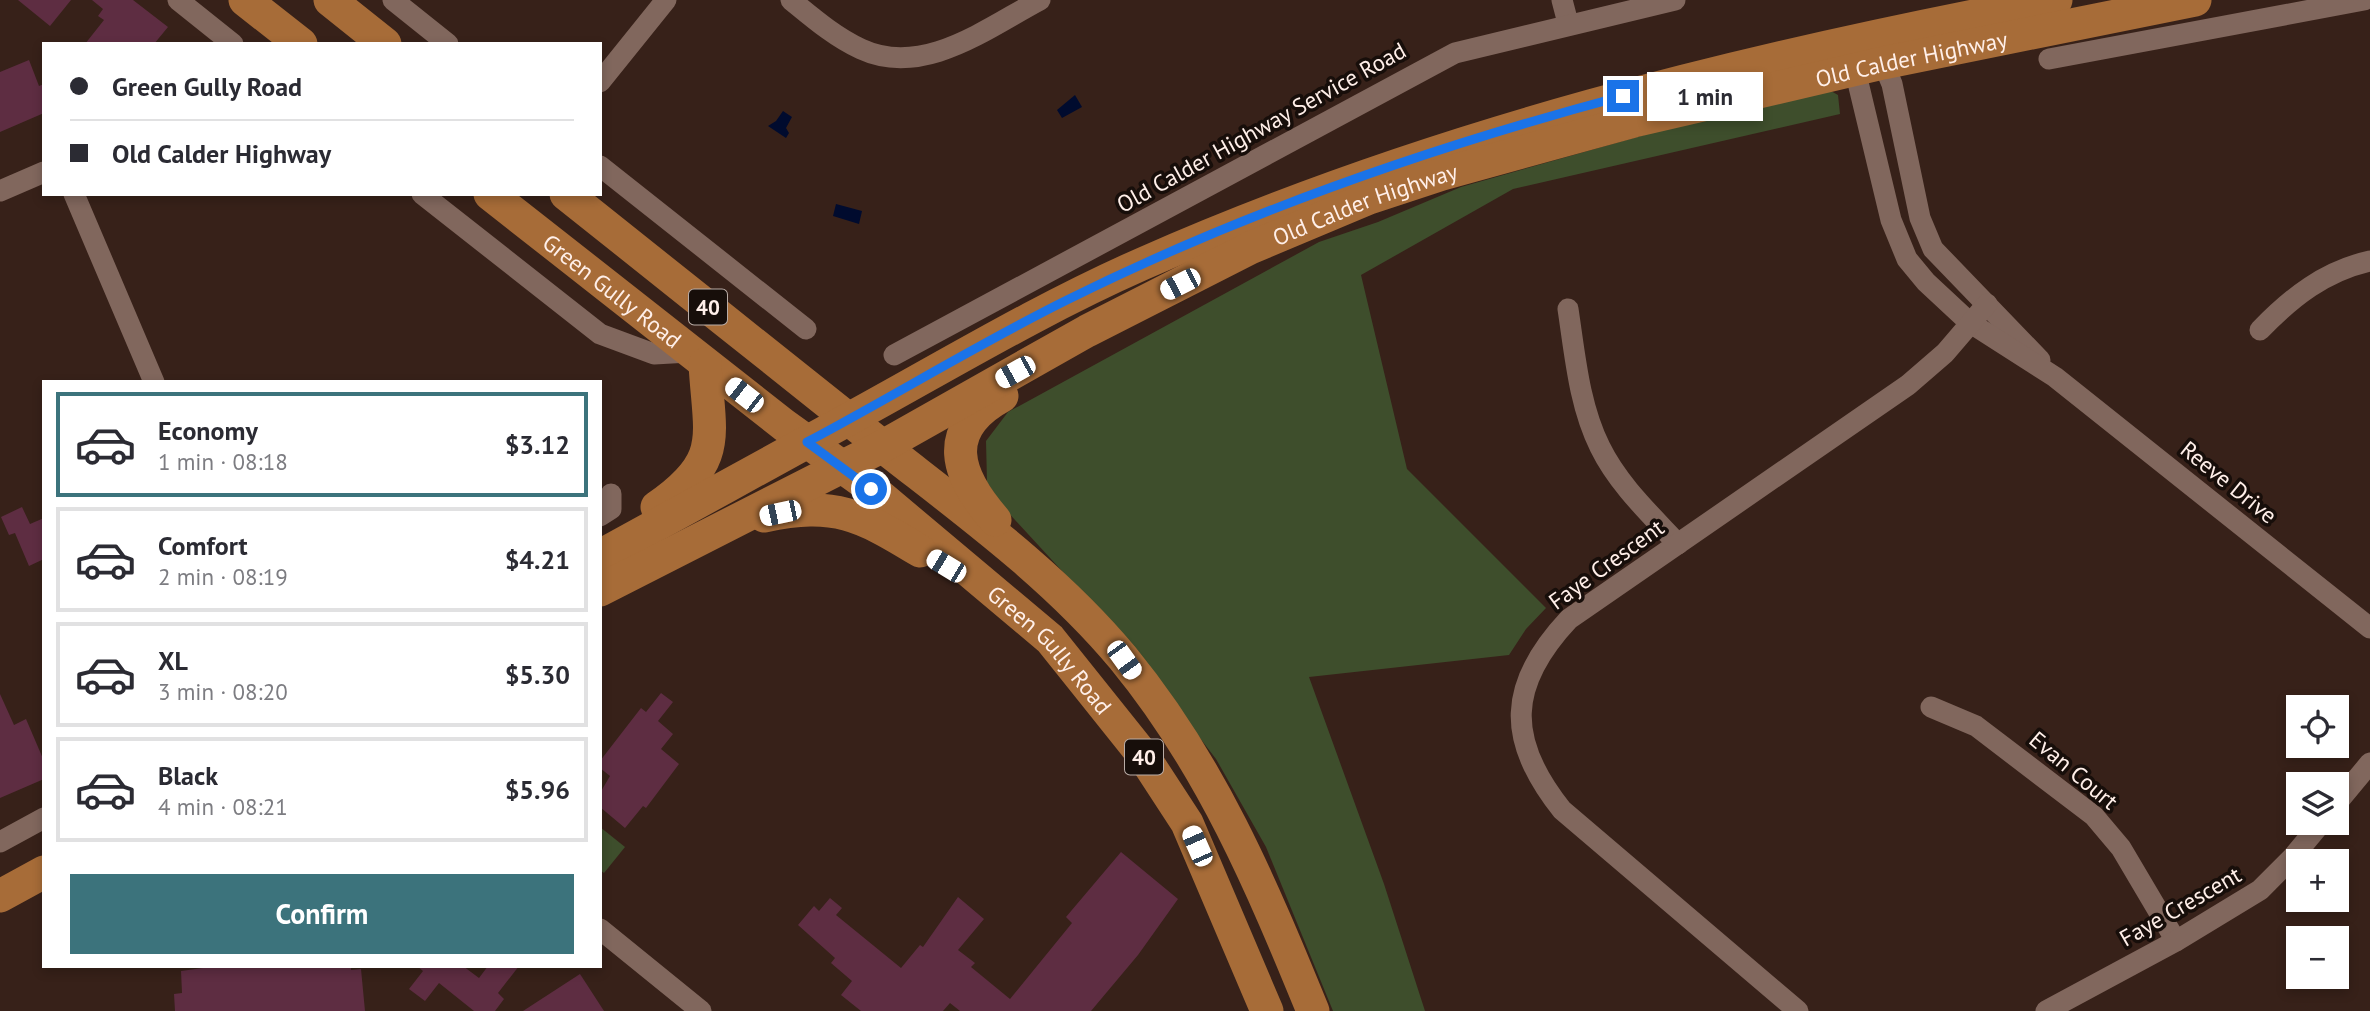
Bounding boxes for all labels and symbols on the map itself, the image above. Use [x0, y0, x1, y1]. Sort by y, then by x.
street label: Old Calder Highway [1812, 24, 2010, 93]
street label: Old Calder Highway Service Road [1111, 36, 1411, 218]
callout: 1 min [1648, 72, 1763, 120]
route end [1607, 80, 1639, 112]
street label: Old Calder Highway [1267, 159, 1461, 251]
street label: Green Gully Road [537, 227, 688, 354]
car [1157, 265, 1204, 303]
road number: 40 [689, 290, 727, 324]
car [992, 353, 1039, 391]
car [721, 374, 768, 416]
street label: Reeve Drive [2175, 434, 2283, 530]
route start [855, 473, 887, 505]
car [758, 498, 803, 528]
street label: Faye Crescent [1543, 512, 1669, 616]
car [923, 546, 970, 586]
street label: Green Gully Road [982, 579, 1119, 720]
car [1104, 637, 1145, 683]
street label: Evan Court [2024, 725, 2124, 816]
road number: 40 [1125, 740, 1163, 774]
car [1179, 823, 1216, 869]
street label: Faye Crescent [2114, 859, 2246, 952]

